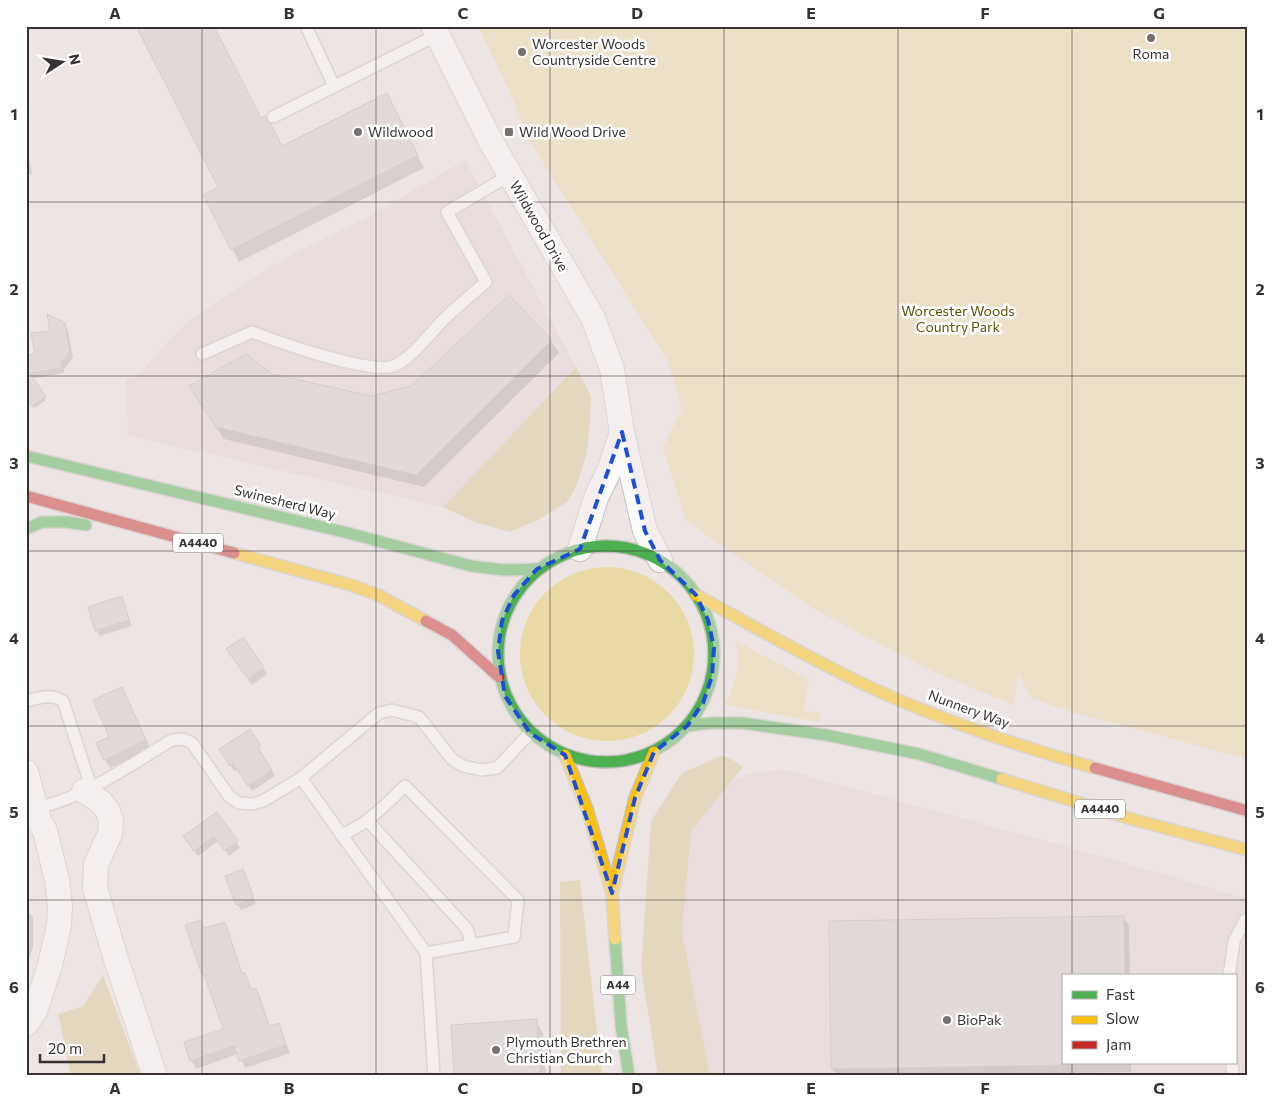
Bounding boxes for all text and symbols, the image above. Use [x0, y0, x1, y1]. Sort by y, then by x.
text: A [109, 3, 121, 22]
text: B [284, 3, 295, 22]
text: C [458, 3, 469, 22]
text: D [631, 3, 643, 22]
text: E [806, 3, 816, 22]
text: F [980, 3, 990, 22]
text: G [1153, 3, 1165, 22]
marker: Roma [1145, 32, 1157, 44]
place label: Worcester Woods Countryside Centre [532, 35, 656, 68]
north arrow [38, 38, 88, 88]
place label: Roma [1133, 45, 1169, 62]
marker: Worcester Woods Countryside Centre [516, 46, 528, 58]
text: N [66, 52, 85, 66]
text: 1 [10, 104, 18, 123]
text: 1 [1256, 104, 1264, 123]
place label: Wildwood [368, 123, 433, 140]
place label: Wild Wood Drive [519, 123, 626, 140]
marker: Wildwood [352, 126, 364, 138]
marker: Wild Wood Drive [503, 126, 515, 138]
street label: Wildwood Drive [507, 177, 572, 274]
text: 2 [9, 279, 19, 298]
text: 2 [1255, 279, 1265, 298]
park label: Worcester Woods Country Park [901, 302, 1015, 335]
text: 3 [9, 453, 19, 472]
text: 3 [1255, 453, 1265, 472]
street label: Swinesherd Way [233, 481, 338, 522]
road number: A4440 [173, 534, 223, 552]
text: 4 [9, 628, 19, 647]
text: 4 [1255, 628, 1265, 647]
street label: Nunnery Way [926, 686, 1012, 731]
road number: A4440 [1075, 800, 1125, 819]
text: 5 [9, 802, 19, 821]
text: 5 [1255, 802, 1265, 821]
legend [1062, 974, 1236, 1064]
road number: A44 [600, 976, 636, 994]
text: 6 [9, 977, 19, 996]
text: 6 [1255, 977, 1265, 996]
text: Fast [1106, 985, 1135, 1003]
text: Slow [1106, 1009, 1139, 1027]
place label: BioPak [957, 1011, 1002, 1028]
marker: BioPak [941, 1014, 953, 1026]
scale bar [40, 1032, 104, 1064]
place label: Plymouth Brethren Christian Church [506, 1033, 627, 1066]
text: Jam [1106, 1035, 1131, 1053]
text: 20 m [48, 1039, 82, 1057]
marker: Plymouth Brethren Christian Church [490, 1044, 502, 1056]
text: A [109, 1078, 121, 1097]
text: B [284, 1078, 295, 1097]
text: C [458, 1078, 469, 1097]
text: D [631, 1078, 643, 1097]
text: E [806, 1078, 816, 1097]
text: F [980, 1078, 990, 1097]
text: G [1153, 1078, 1165, 1097]

